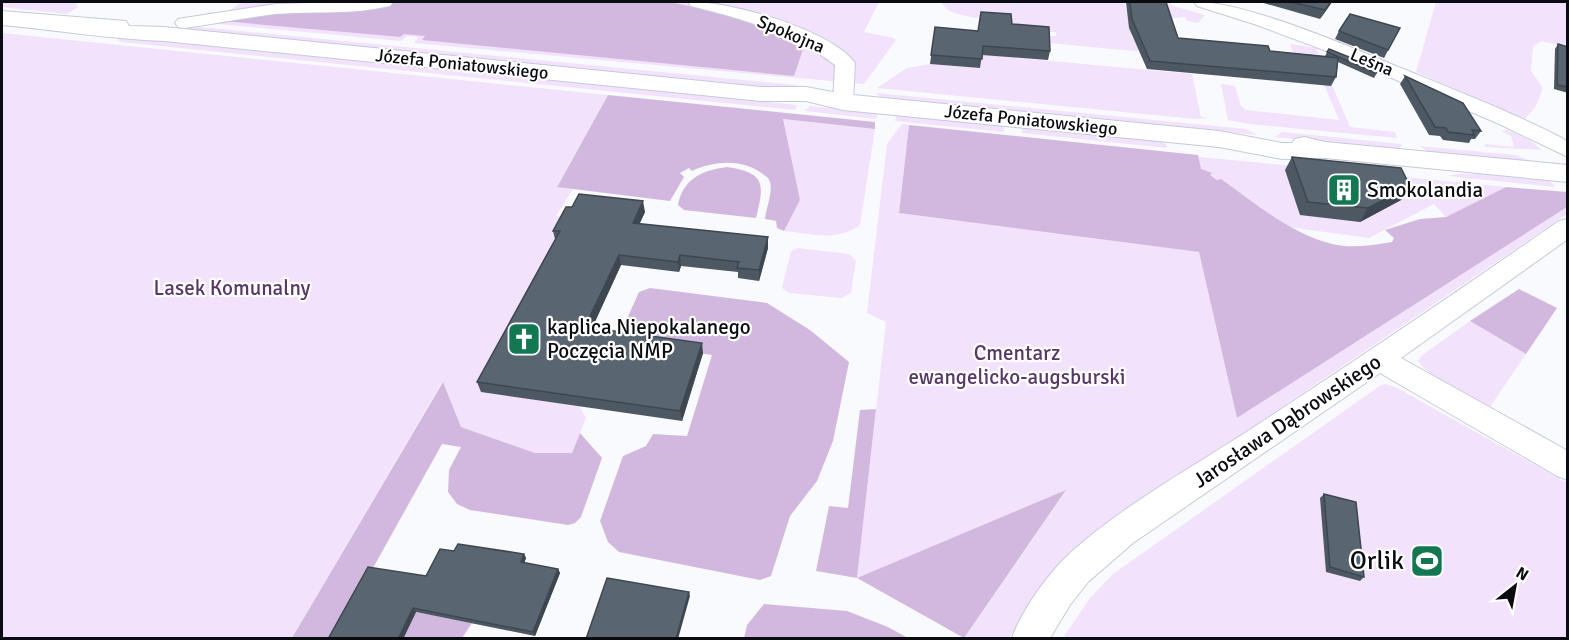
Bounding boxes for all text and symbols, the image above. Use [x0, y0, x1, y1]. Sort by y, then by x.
street label: Spokojna [754, 10, 828, 58]
street label: Leśna [1347, 43, 1397, 81]
street label: Józefa Poniatowskiego [375, 44, 549, 84]
street label: Józefa Poniatowskiego [944, 100, 1118, 140]
building icon: Smokolandia [1326, 172, 1362, 208]
place label: Smokolandia [1367, 177, 1483, 203]
park label: Lasek Komunalny [154, 275, 311, 301]
place label: kaplica Niepokalanego Poczęcia NMP [547, 314, 751, 364]
church icon: kaplica Niepokalanego Poczęcia NMP [506, 321, 542, 357]
park label: Cmentarz ewangelicko-augsburski [909, 340, 1125, 390]
street label: Jarosława Dąbrowskiego [1188, 348, 1386, 494]
sports icon: Orlik [1409, 543, 1445, 579]
place label: Orlik [1350, 545, 1404, 577]
north arrow [1485, 556, 1545, 616]
text: N [1512, 563, 1532, 585]

